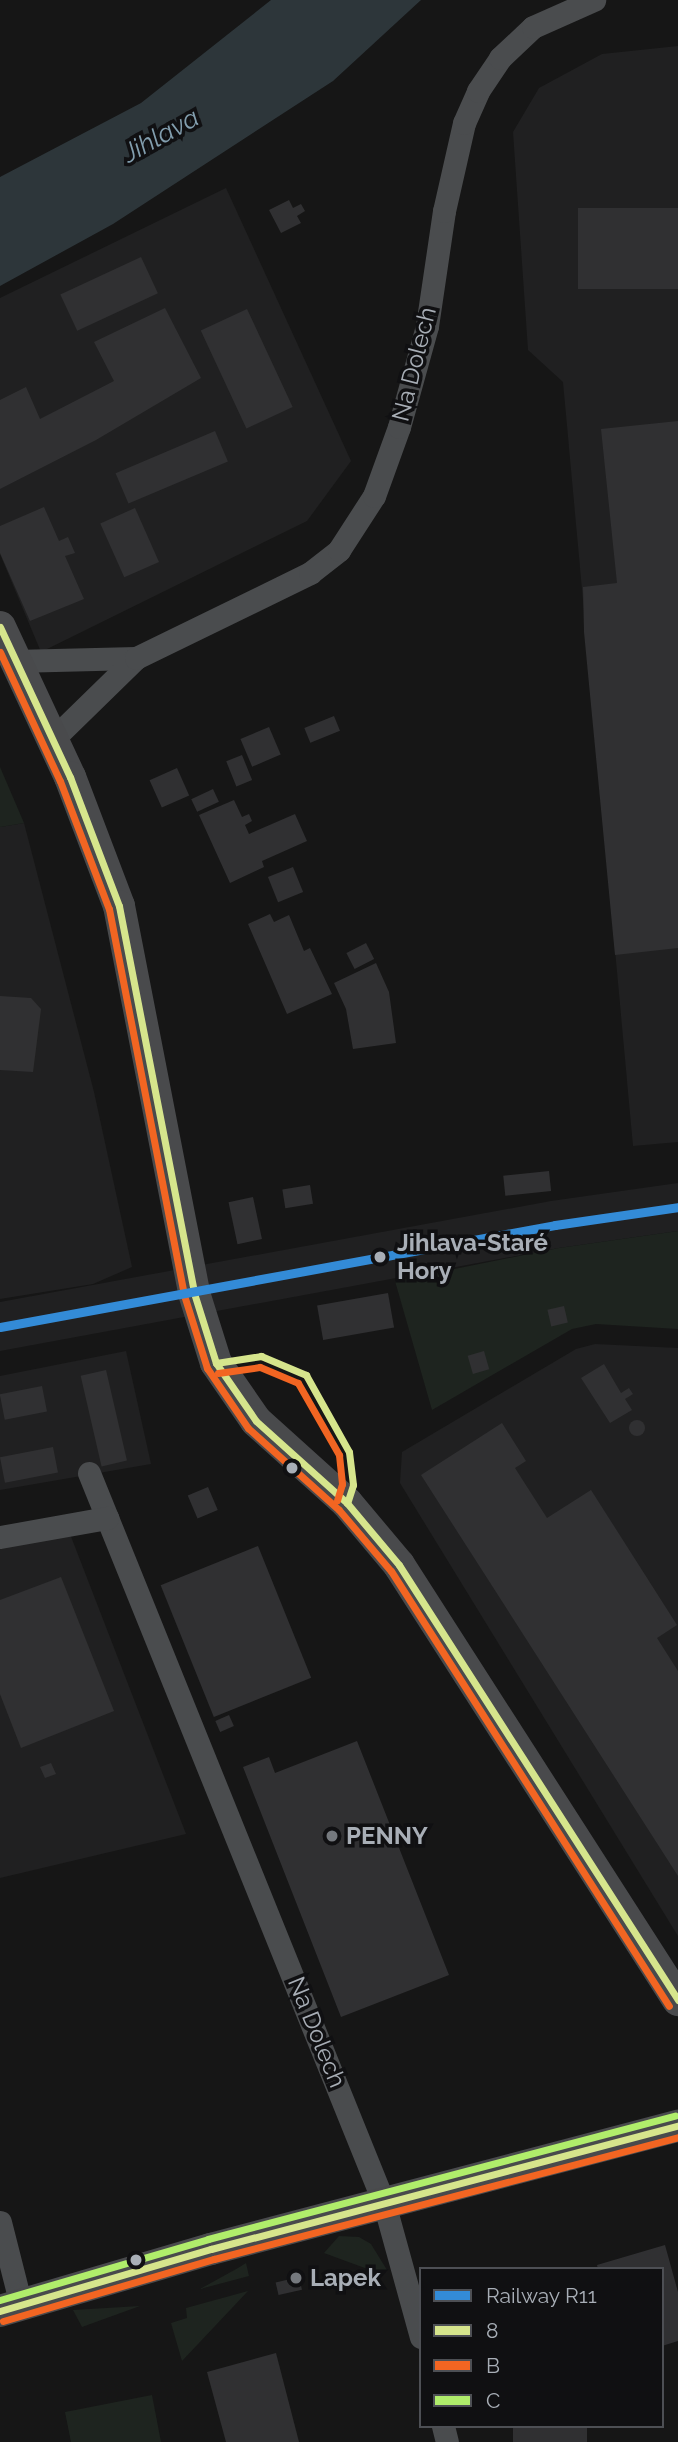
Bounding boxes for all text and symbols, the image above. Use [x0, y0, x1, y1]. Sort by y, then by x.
water label: Jihlava [117, 102, 205, 170]
street label: Na Dolech [386, 304, 442, 424]
place label: Jihlava-Staré Hory [397, 1229, 548, 1285]
marker: Jihlava-Staré Hory [369, 1246, 391, 1268]
unlabelled marker [285, 1461, 299, 1475]
place label: PENNY [346, 1822, 428, 1850]
marker: PENNY [324, 1828, 340, 1844]
street label: Na Dolech [282, 1972, 352, 2092]
unlabelled marker [129, 2253, 143, 2267]
place label: Lapek [310, 2264, 381, 2292]
legend [419, 2267, 664, 2428]
marker: Lapek [288, 2270, 304, 2286]
text: Railway R11 [486, 2283, 597, 2308]
text: 8 [486, 2318, 498, 2343]
text: B [486, 2353, 500, 2378]
text: C [486, 2388, 500, 2413]

